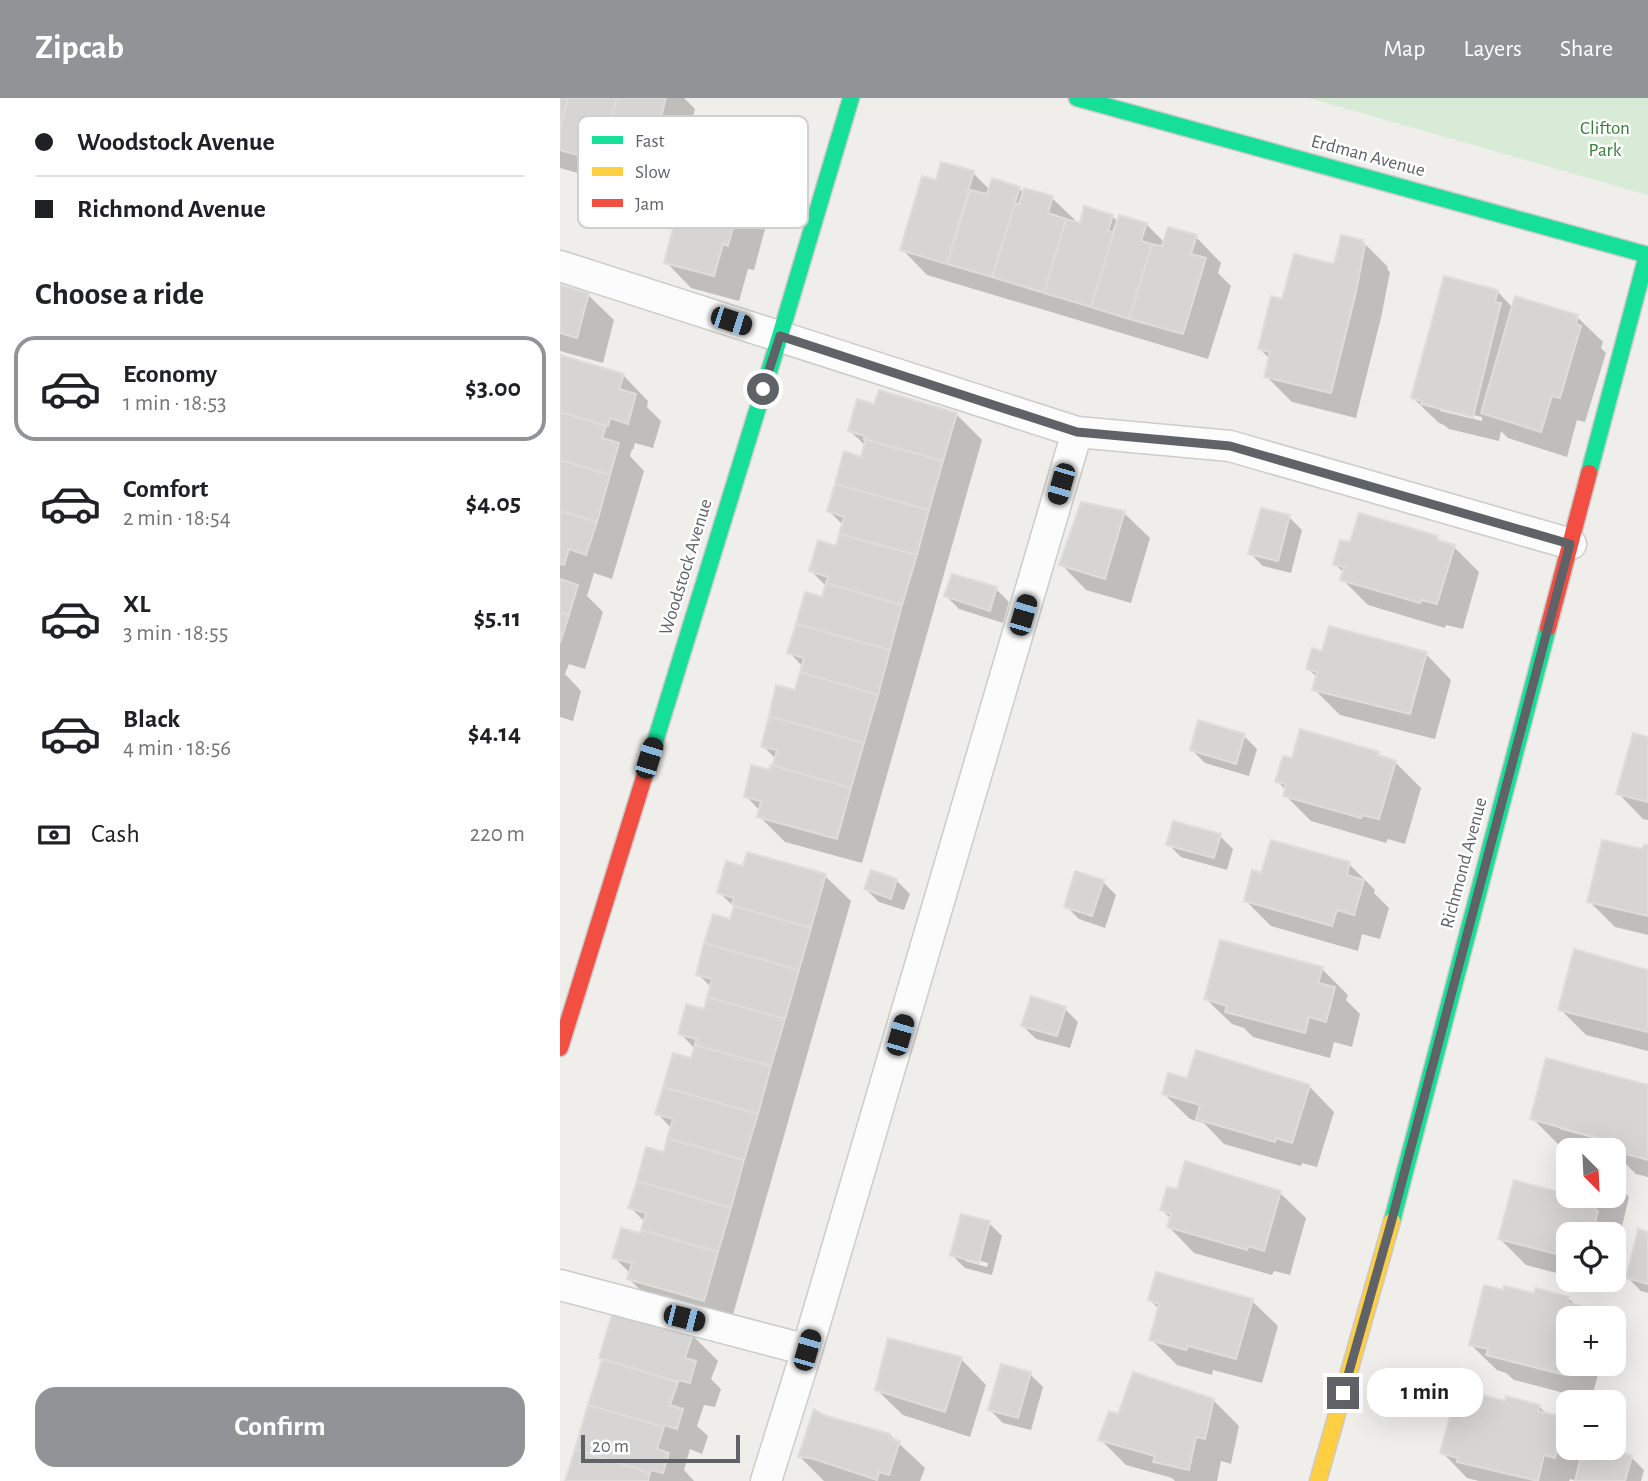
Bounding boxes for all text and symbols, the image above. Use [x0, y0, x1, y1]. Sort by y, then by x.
text: Zipcab [35, 32, 124, 65]
text: Map [1383, 37, 1425, 61]
text: Layers [1463, 37, 1522, 61]
text: Share [1560, 37, 1613, 61]
legend [578, 116, 808, 228]
park label: Clifton Park [1580, 119, 1630, 160]
text: Woodstock Avenue [77, 129, 275, 155]
text: Fast [635, 132, 665, 151]
street label: Erdman Avenue [1309, 132, 1427, 180]
text: Slow [635, 163, 671, 182]
text: Jam [635, 195, 664, 214]
text: Richmond Avenue [77, 196, 266, 222]
text: Choose a ride [35, 278, 204, 310]
car [708, 305, 755, 337]
icon: car [39, 357, 102, 420]
text: Economy [123, 361, 217, 387]
route start [747, 373, 779, 405]
text: $3.00 [465, 375, 521, 401]
text: 1 min · 18:53 [123, 392, 227, 415]
car [1046, 461, 1077, 507]
icon: car [39, 472, 102, 535]
text: Comfort [123, 476, 208, 502]
text: $4.05 [465, 490, 521, 516]
street label: Woodstock Avenue [656, 497, 716, 637]
text: 2 min · 18:54 [123, 507, 231, 530]
icon: car [39, 587, 102, 650]
text: XL [123, 591, 150, 617]
car [1008, 592, 1039, 638]
text: $5.11 [473, 605, 521, 631]
text: 3 min · 18:55 [123, 622, 228, 645]
icon: car [39, 702, 102, 765]
text: Black [123, 706, 180, 732]
text: $4.14 [468, 720, 521, 746]
car [633, 735, 666, 781]
text: 4 min · 18:56 [123, 737, 231, 760]
street label: Richmond Avenue [1437, 796, 1491, 930]
icon: cash [35, 816, 73, 854]
text: Cash [91, 821, 140, 847]
text: 220 m [470, 823, 525, 846]
car [885, 1012, 916, 1058]
north arrow [1556, 1138, 1626, 1208]
map controls [1556, 1138, 1626, 1460]
button: locate [1556, 1222, 1626, 1292]
car [662, 1303, 707, 1333]
button: + [1556, 1306, 1626, 1376]
car [792, 1327, 823, 1373]
callout: 1 min [1368, 1368, 1483, 1418]
route end [1327, 1377, 1359, 1409]
text: 1 min [1401, 1381, 1449, 1404]
button: Confirm [35, 1387, 525, 1467]
button: − [1556, 1390, 1626, 1460]
scale bar [581, 1432, 740, 1464]
text: 20 m [592, 1437, 629, 1456]

